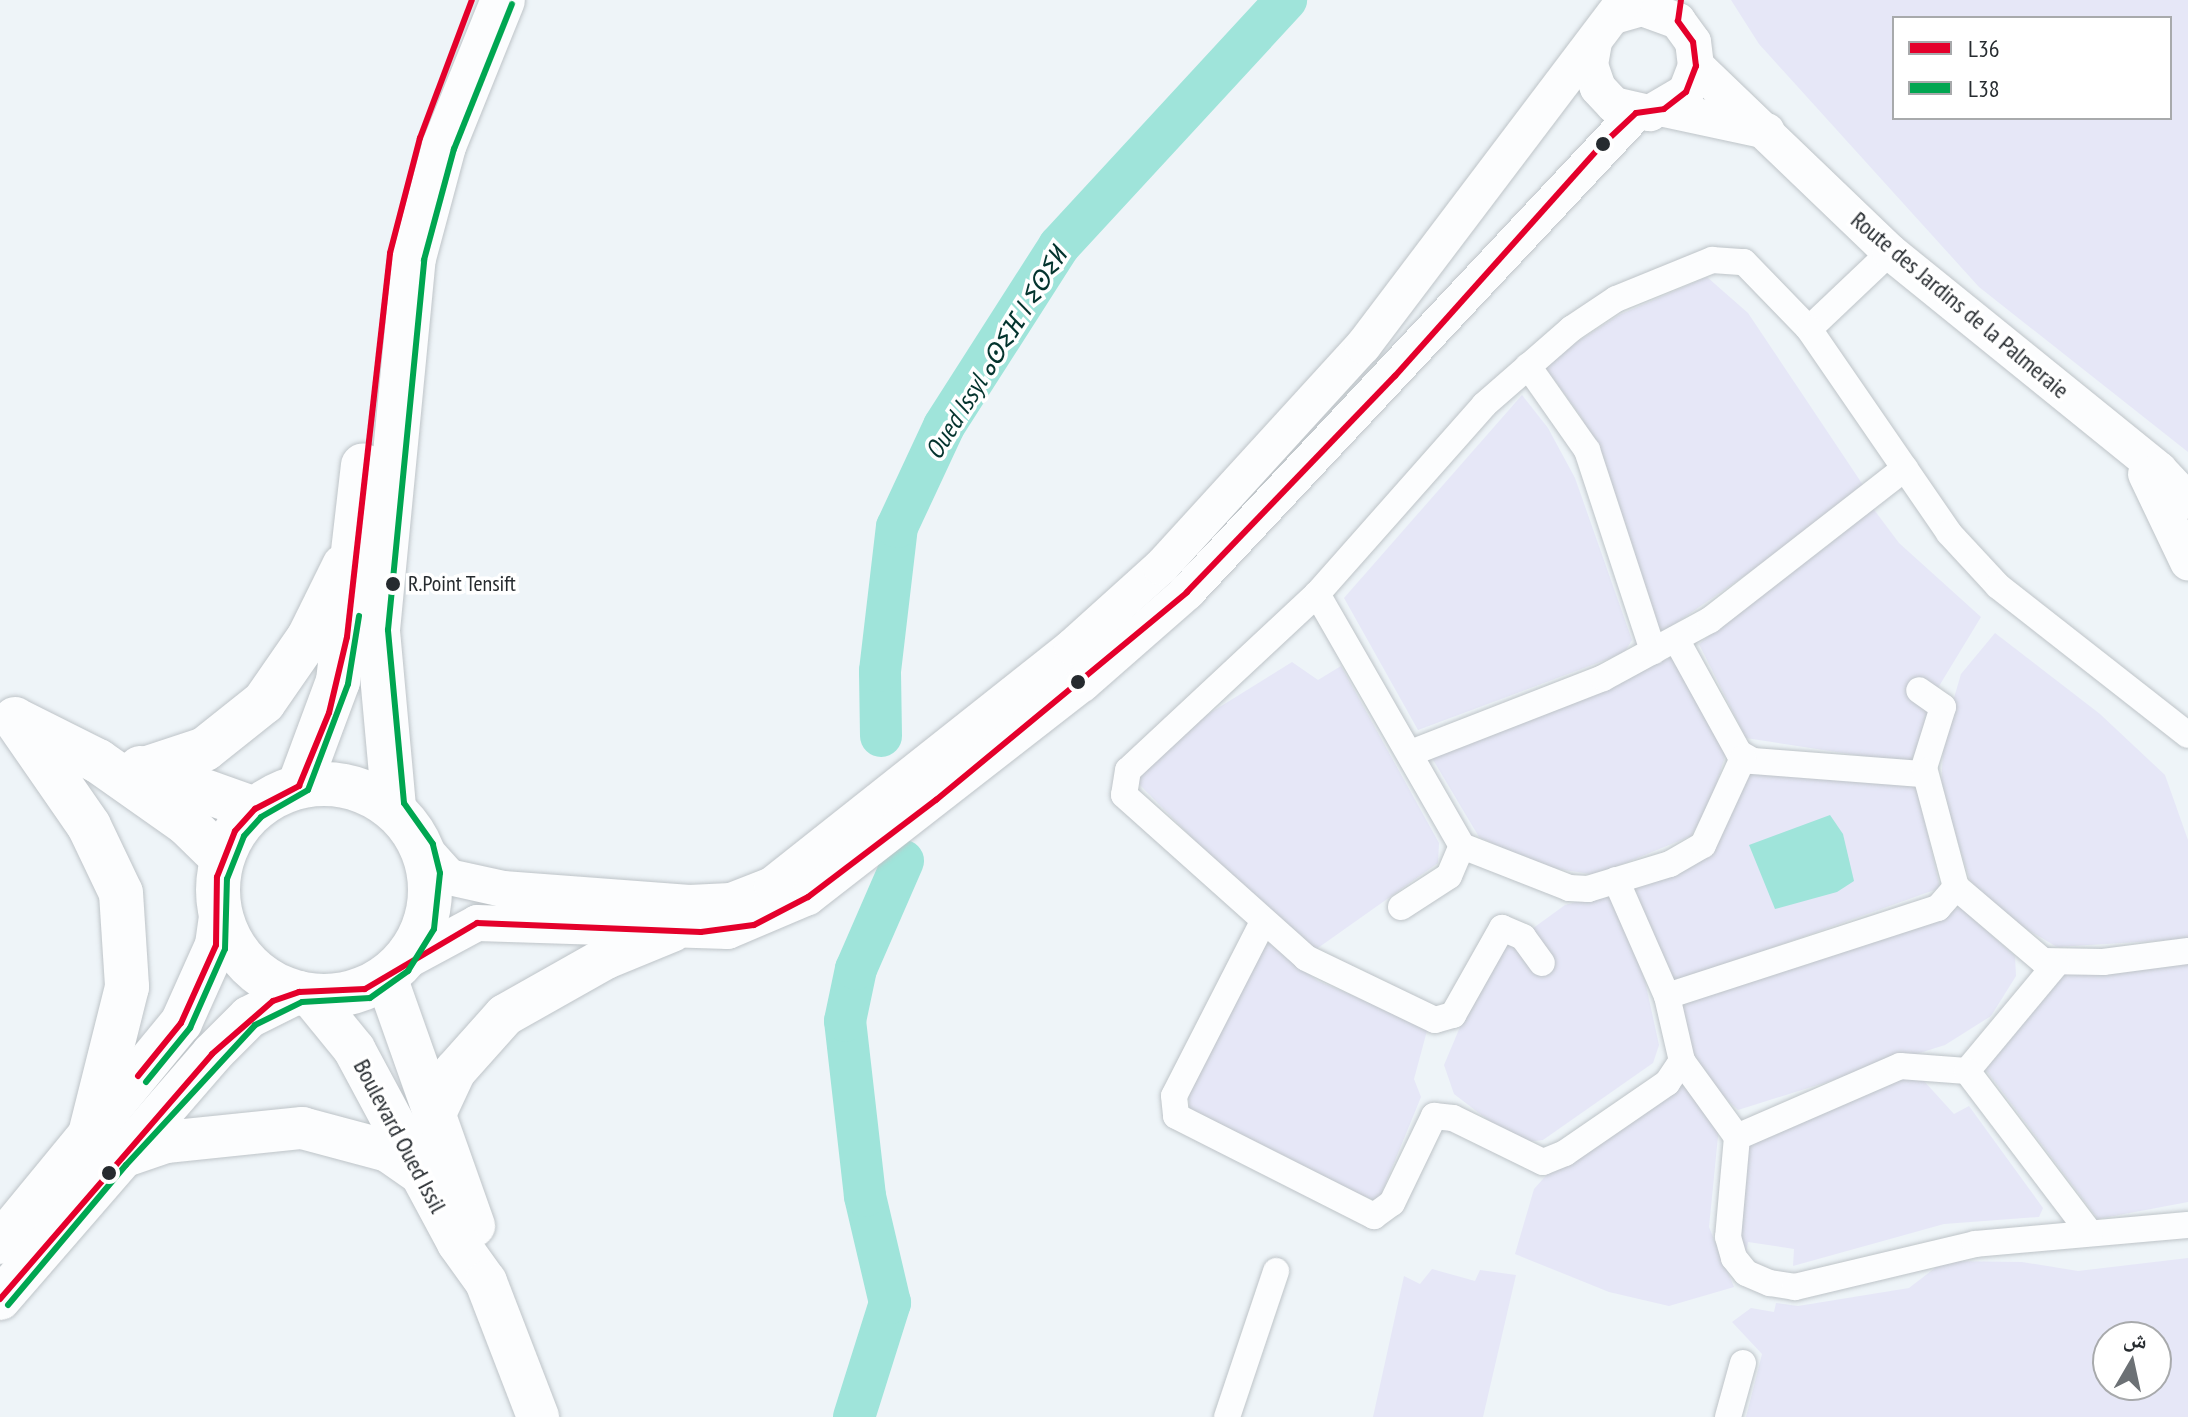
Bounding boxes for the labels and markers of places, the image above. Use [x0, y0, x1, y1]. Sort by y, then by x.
unlabelled marker [1595, 136, 1611, 152]
place label: R.Point Tensift [408, 571, 516, 597]
marker: R.Point Tensift [385, 576, 401, 592]
unlabelled marker [1070, 674, 1086, 690]
unlabelled marker [101, 1165, 117, 1181]

